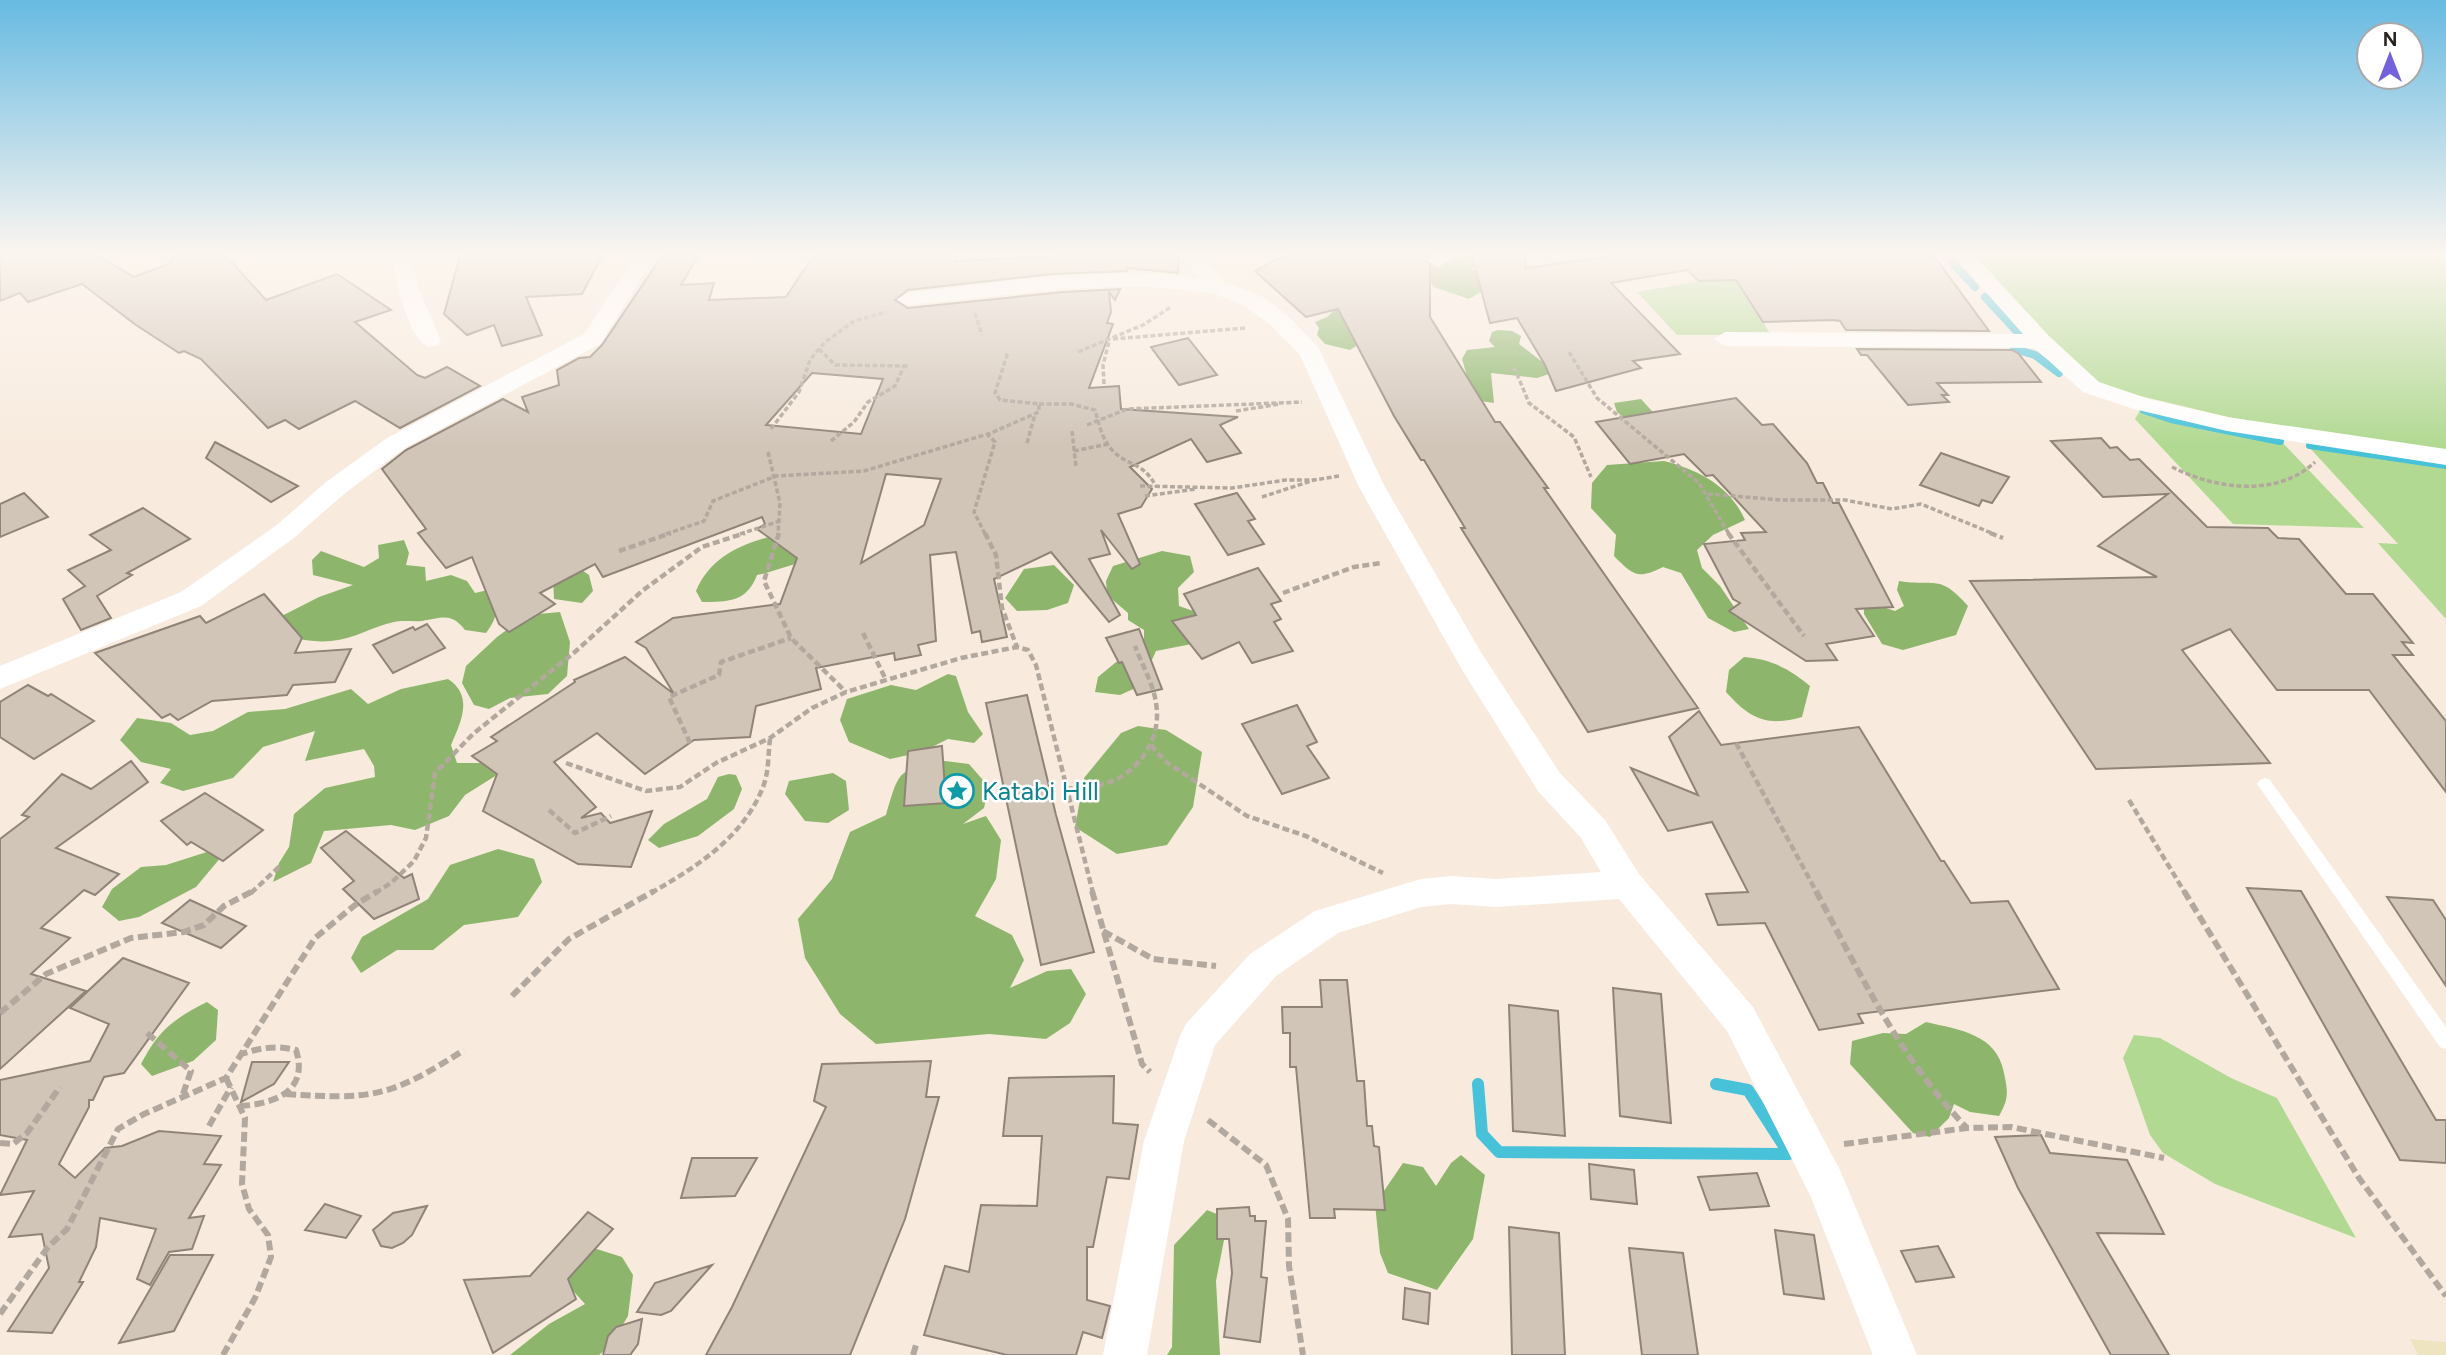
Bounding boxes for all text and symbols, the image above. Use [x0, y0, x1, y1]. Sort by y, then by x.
north arrow [2355, 21, 2425, 91]
text: N [2383, 28, 2397, 51]
place icon: Katabi Hill [938, 772, 976, 810]
place label: Katabi Hill [982, 775, 1099, 807]

